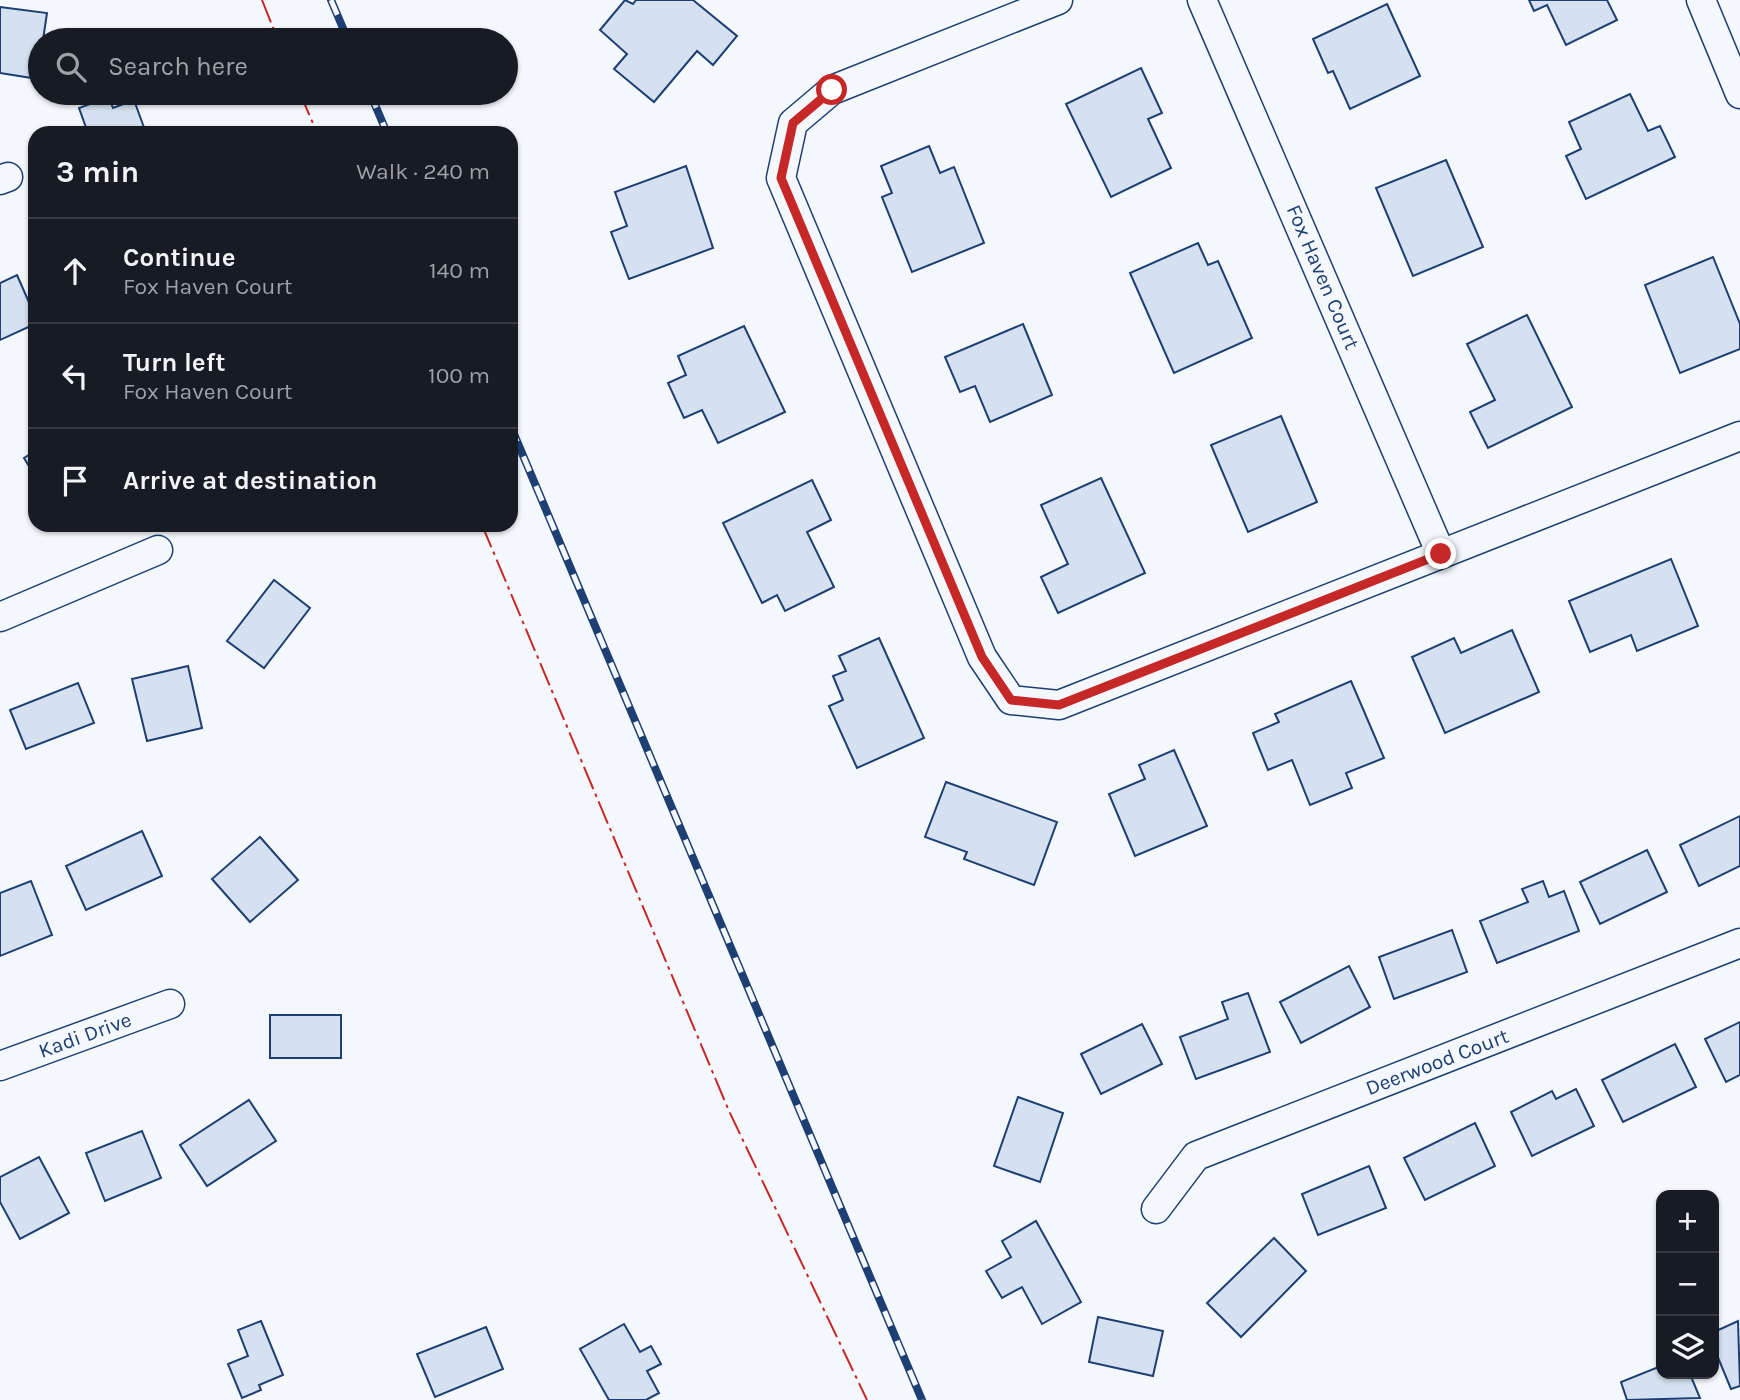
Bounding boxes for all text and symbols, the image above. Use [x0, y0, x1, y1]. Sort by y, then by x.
search box [28, 28, 518, 105]
icon: search [52, 48, 90, 86]
text: Search here [108, 51, 248, 82]
route start [816, 74, 847, 105]
text: 3 min [56, 154, 139, 190]
text: Walk · 240 m [356, 158, 490, 185]
street label: Fox Haven Court [1282, 201, 1364, 353]
text: Continue [123, 242, 235, 273]
icon: ahead [56, 252, 94, 290]
text: 140 m [429, 257, 490, 284]
text: Fox Haven Court [123, 273, 293, 300]
text: Turn left [123, 347, 225, 378]
icon: left [56, 357, 94, 395]
text: 100 m [428, 362, 490, 389]
text: Fox Haven Court [123, 378, 293, 405]
icon: arrive [56, 462, 94, 500]
text: Arrive at destination [123, 465, 377, 496]
route end [1425, 538, 1456, 569]
street label: Kadi Drive [35, 1007, 135, 1063]
street label: Deerwood Court [1362, 1024, 1512, 1100]
map controls [1656, 1190, 1719, 1379]
button: + [1656, 1190, 1719, 1253]
button: − [1656, 1253, 1719, 1316]
button: layers [1656, 1316, 1719, 1379]

